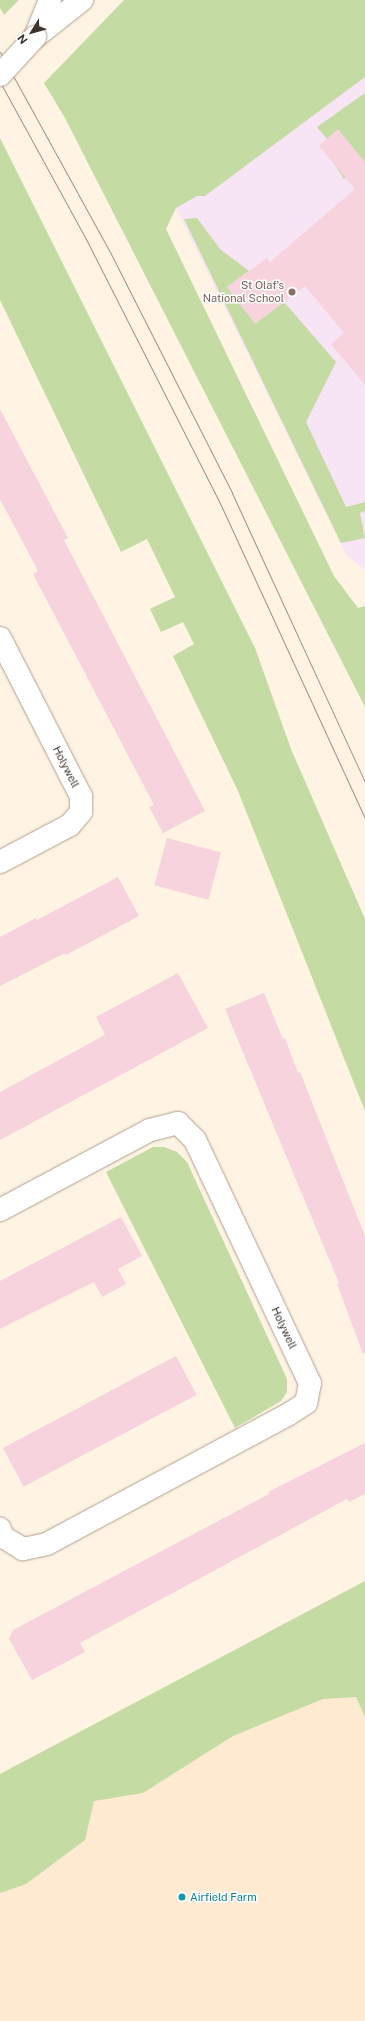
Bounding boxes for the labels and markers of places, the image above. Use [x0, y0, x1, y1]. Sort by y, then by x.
place label: St Olaf's National School [203, 279, 284, 305]
marker: St Olaf's National School [287, 287, 297, 297]
place label: Airfield Farm [190, 1890, 257, 1904]
marker: Airfield Farm [177, 1892, 187, 1902]

